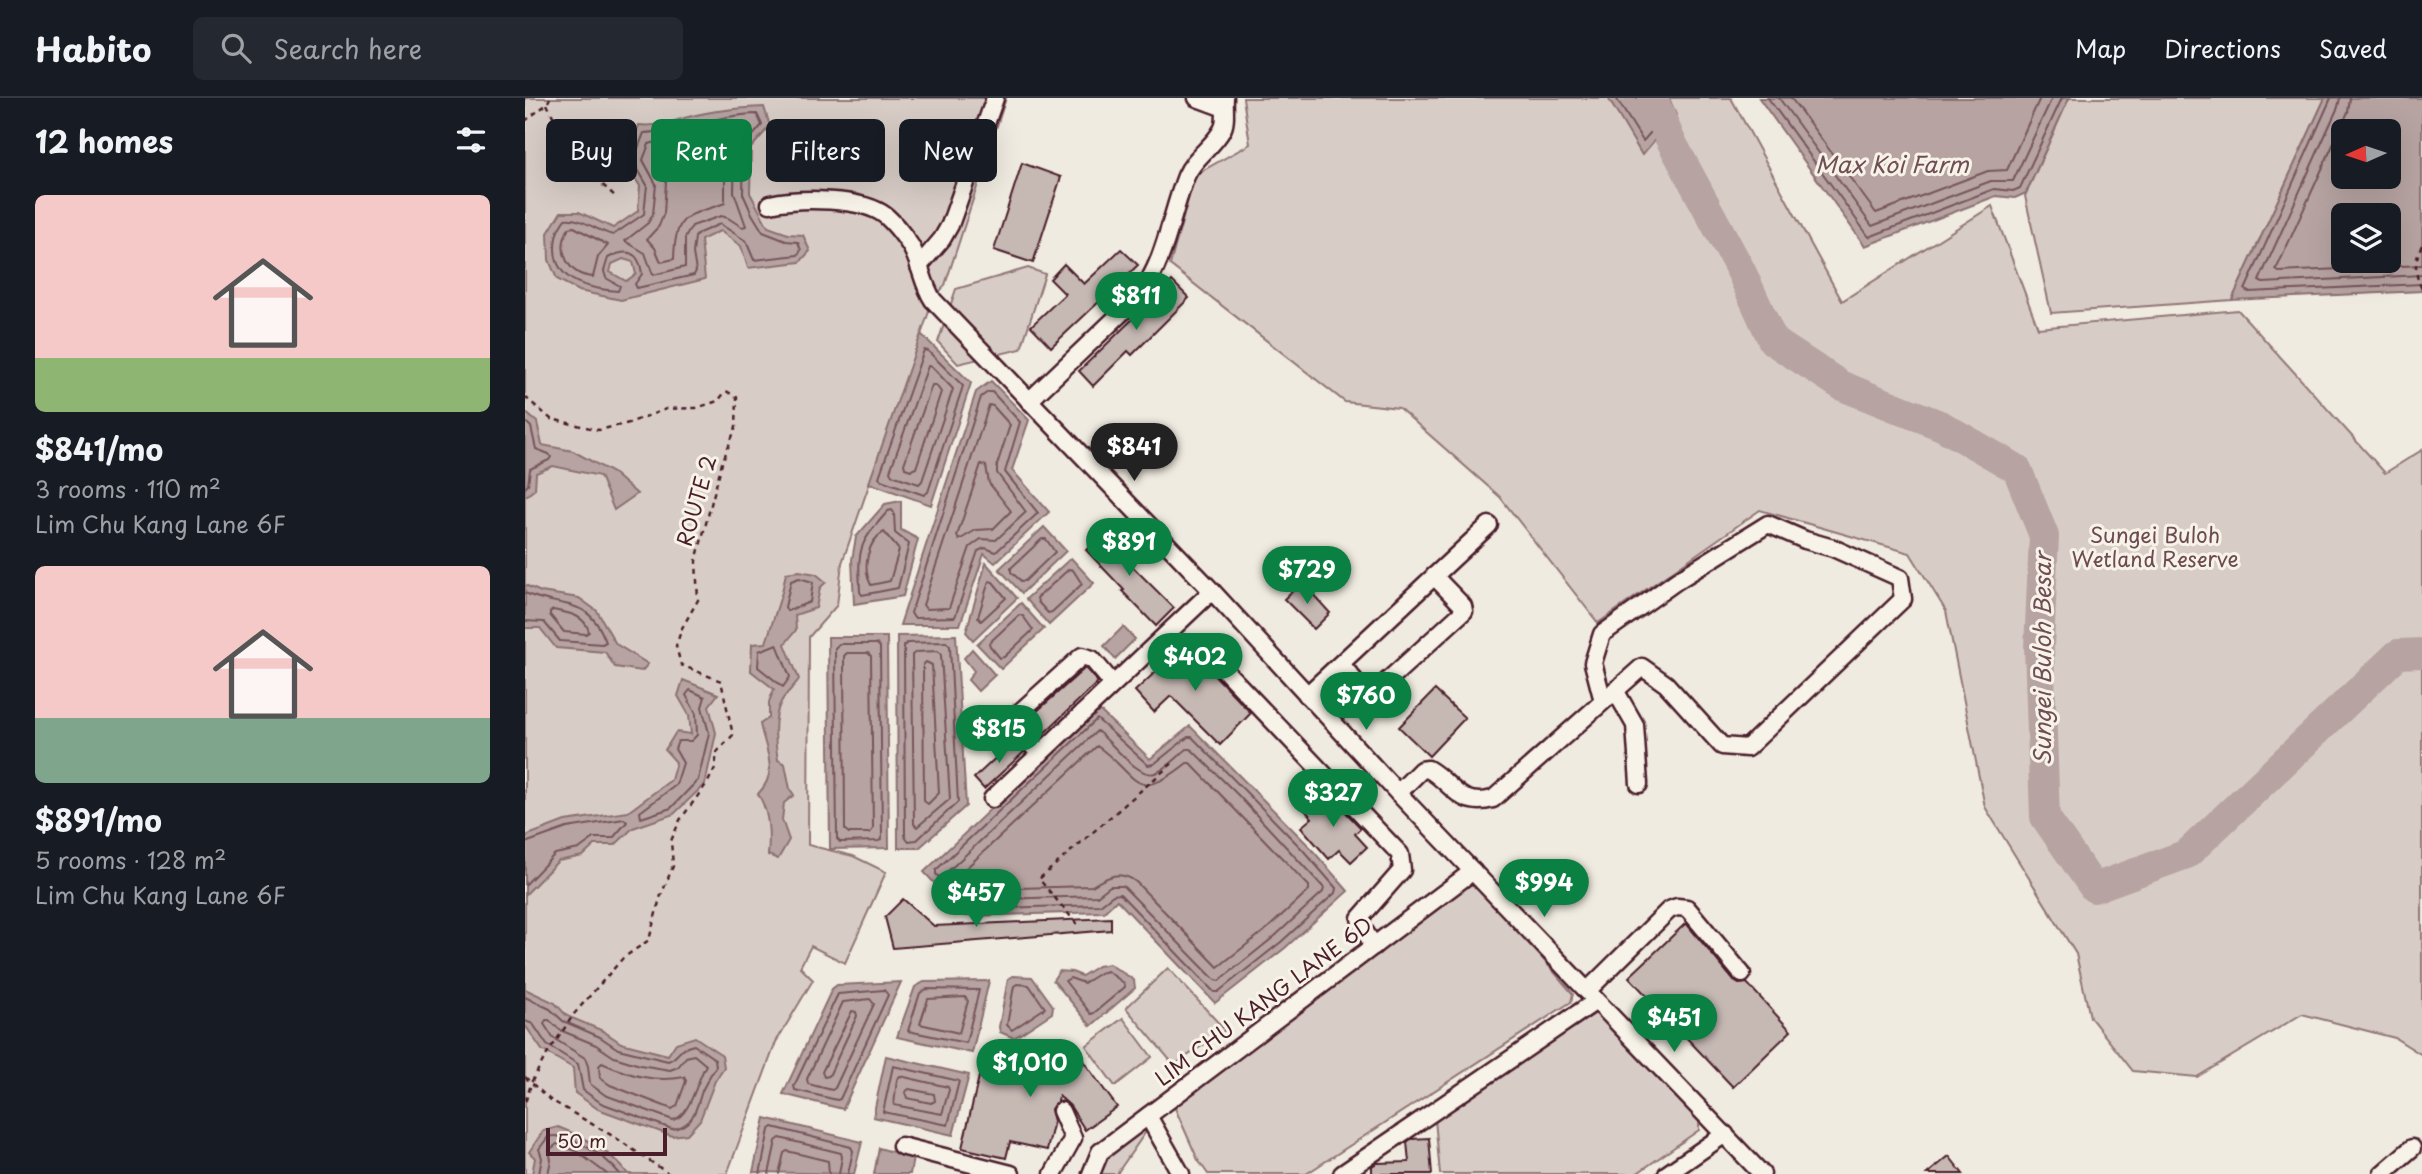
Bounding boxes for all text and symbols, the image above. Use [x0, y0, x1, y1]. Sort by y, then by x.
search box [193, 17, 683, 80]
text: Habito [35, 23, 151, 73]
icon: search [217, 29, 255, 67]
text: Search here [273, 29, 422, 68]
text: Map [2075, 30, 2126, 66]
text: Directions [2164, 30, 2281, 66]
text: Saved [2319, 30, 2387, 66]
text: 12 homes [35, 118, 173, 163]
chip: Buy [546, 119, 637, 182]
chip: Rent [651, 119, 752, 182]
chip: Filters [766, 119, 885, 182]
chip: New [899, 119, 997, 182]
north arrow [2331, 119, 2401, 189]
map controls [2331, 119, 2401, 273]
icon: filters [452, 121, 490, 159]
water label: Max Koi Farm [1815, 146, 1970, 181]
button: layers [2331, 203, 2401, 273]
icon: home [200, 240, 326, 366]
pin: $811 [1095, 272, 1177, 332]
text: $811 [1111, 277, 1161, 312]
pin: $841 [1093, 424, 1175, 483]
text: $841/mo [35, 426, 163, 471]
text: $841 [1107, 428, 1161, 463]
street label: ROUTE 2 [667, 451, 723, 550]
text: 3 rooms · 110 m² [35, 471, 221, 506]
text: Lim Chu Kang Lane 6F [35, 506, 286, 541]
pin: $891 [1088, 518, 1170, 578]
park label: Sungei Buloh Wetland Reserve [2071, 518, 2239, 574]
text: $891 [1102, 523, 1156, 558]
pin: $729 [1266, 546, 1348, 606]
water label: Sungei Buloh Besar [2024, 549, 2059, 765]
text: $729 [1278, 551, 1336, 586]
icon: home [200, 611, 326, 737]
pin: $402 [1154, 634, 1236, 693]
text: $402 [1163, 638, 1227, 673]
pin: $760 [1325, 672, 1407, 732]
text: $760 [1336, 677, 1396, 712]
pin: $815 [958, 706, 1040, 765]
text: $815 [972, 710, 1026, 745]
pin: $327 [1292, 770, 1374, 829]
text: $327 [1304, 774, 1362, 809]
text: $891/mo [35, 797, 162, 842]
text: 5 rooms · 128 m² [35, 842, 226, 877]
pin: $994 [1503, 860, 1585, 919]
text: $994 [1515, 864, 1573, 899]
pin: $457 [935, 870, 1017, 929]
text: $457 [947, 874, 1005, 909]
text: Lim Chu Kang Lane 6F [35, 877, 286, 912]
street label: LIM CHU KANG LANE 6D [1147, 908, 1378, 1093]
pin: $451 [1633, 995, 1715, 1054]
text: $451 [1647, 999, 1701, 1034]
pin: $1,010 [973, 1040, 1087, 1099]
text: $1,010 [992, 1044, 1068, 1079]
scale bar [546, 1125, 667, 1157]
text: 50 m [557, 1126, 606, 1154]

